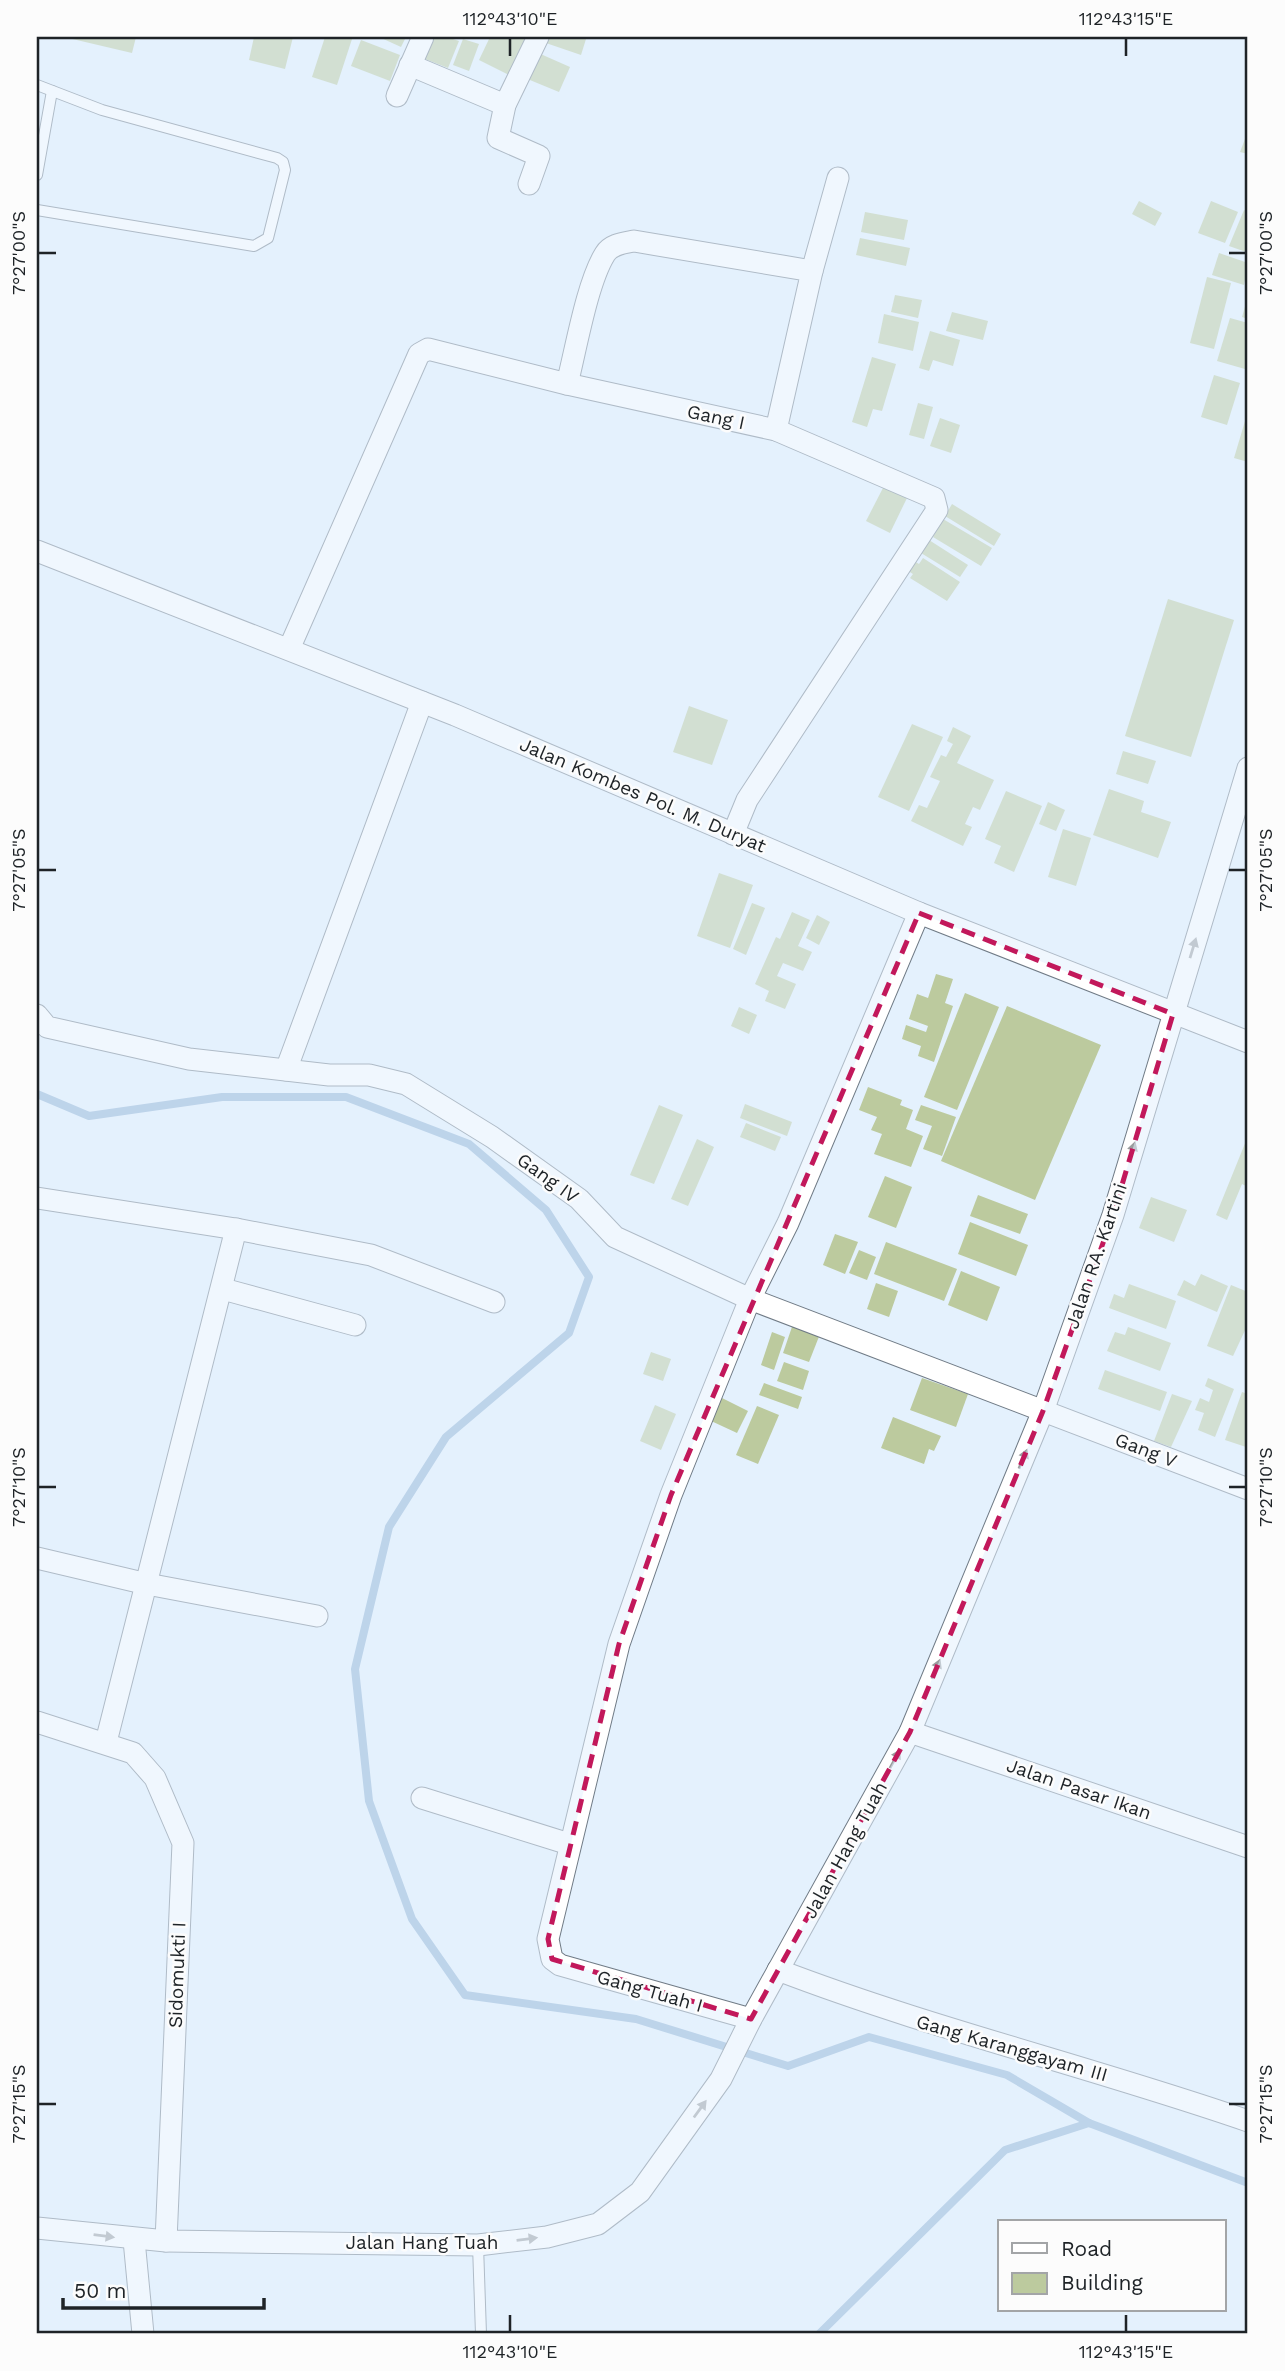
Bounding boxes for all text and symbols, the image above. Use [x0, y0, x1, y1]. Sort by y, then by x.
text: 112°43'10"E [462, 8, 558, 29]
text: 112°43'15"E [1079, 8, 1173, 29]
text: 7°27'00"S [8, 211, 29, 295]
text: 7°27'00"S [1255, 211, 1276, 295]
street label: Gang I [685, 400, 747, 434]
street label: Jalan Kombes Pol. M. Duryat [516, 733, 770, 857]
text: 7°27'05"S [8, 828, 29, 912]
text: 7°27'05"S [1255, 828, 1276, 912]
one-way arrow [1189, 938, 1199, 959]
one-way arrow [1127, 1141, 1137, 1162]
street label: Gang IV [513, 1148, 583, 1208]
street label: Jalan RA. Kartini [1060, 1180, 1132, 1332]
street label: Gang V [1112, 1428, 1180, 1472]
text: 7°27'10"S [8, 1447, 29, 1527]
text: 7°27'10"S [1255, 1447, 1276, 1527]
one-way arrow [1018, 1448, 1029, 1469]
one-way arrow [930, 1659, 942, 1679]
one-way arrow [889, 1750, 901, 1769]
street label: Jalan Pasar Ikan [1004, 1753, 1154, 1825]
street label: Jalan Hang Tuah [798, 1778, 892, 1922]
street label: Sidomukti I [164, 1922, 190, 2028]
street label: Gang Tuah I [594, 1965, 706, 2017]
street label: Gang Karanggayam III [914, 2010, 1110, 2086]
text: 7°27'15"S [8, 2064, 29, 2144]
text: 7°27'15"S [1255, 2064, 1276, 2144]
one-way arrow [692, 2100, 706, 2118]
legend [998, 2220, 1226, 2312]
one-way arrow [94, 2231, 116, 2242]
street label: Jalan Hang Tuah [346, 2231, 498, 2254]
one-way arrow [517, 2233, 539, 2244]
text: Road [1061, 2236, 1112, 2261]
scale bar [63, 2266, 264, 2310]
text: Building [1061, 2270, 1143, 2295]
text: 50 m [74, 2278, 126, 2303]
text: 112°43'10"E [462, 2341, 558, 2362]
text: 112°43'15"E [1079, 2341, 1173, 2362]

